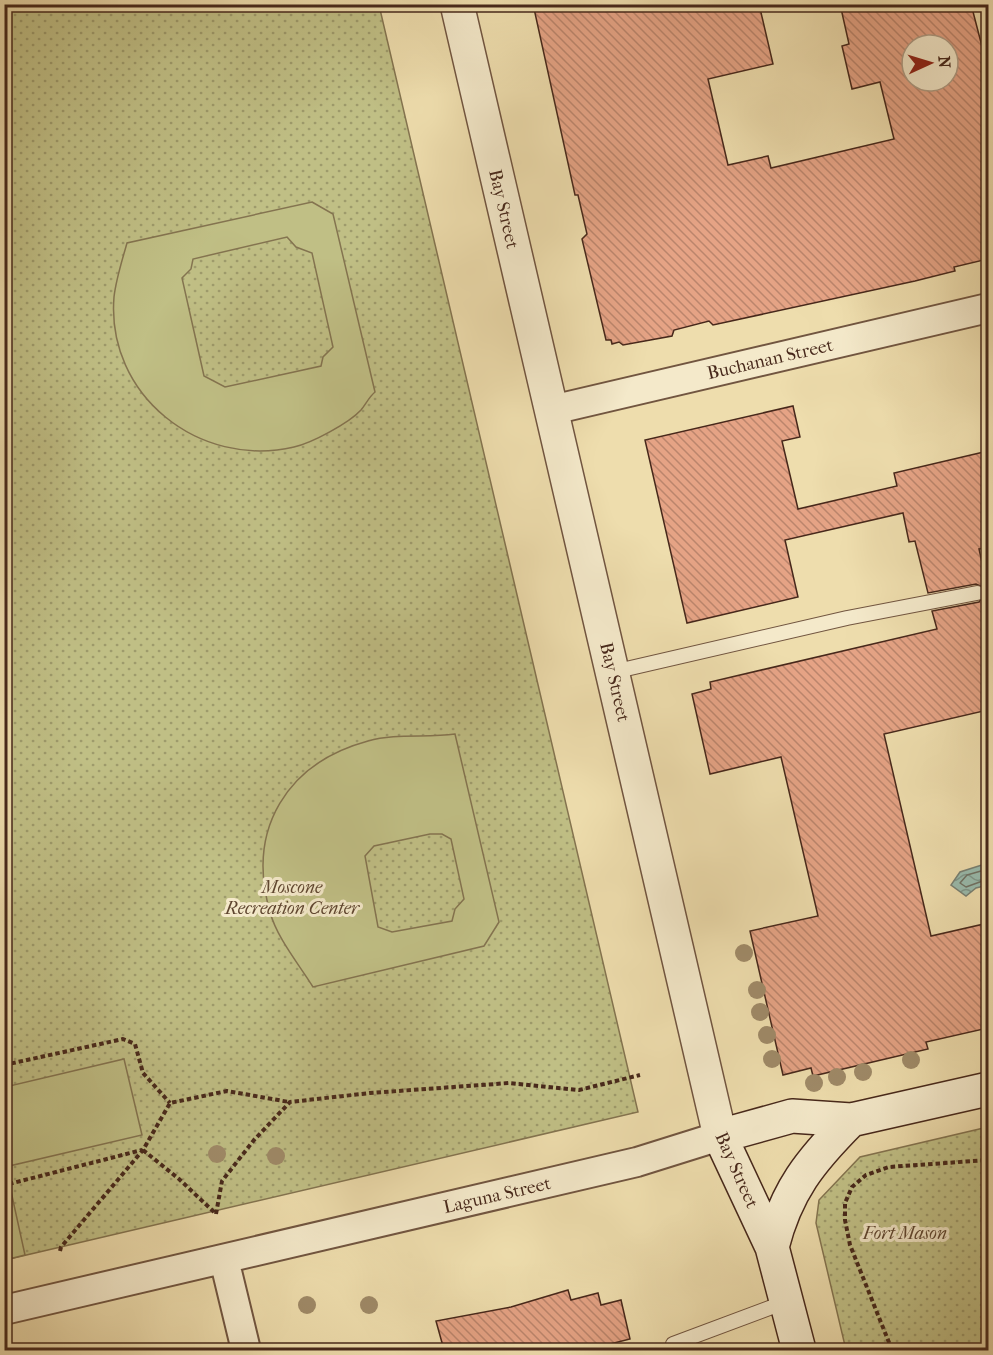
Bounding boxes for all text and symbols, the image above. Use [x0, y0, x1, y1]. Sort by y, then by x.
north arrow [900, 33, 960, 93]
text: N [935, 55, 954, 70]
street label: Bay Street [484, 167, 523, 251]
street label: Buchanan Street [705, 335, 836, 384]
street label: Bay Street [595, 640, 634, 724]
park label: Moscone Recreation Center [224, 877, 361, 919]
street label: Bay Street [711, 1129, 763, 1212]
street label: Laguna Street [441, 1173, 553, 1218]
park label: Fort Mason [862, 1223, 947, 1244]

